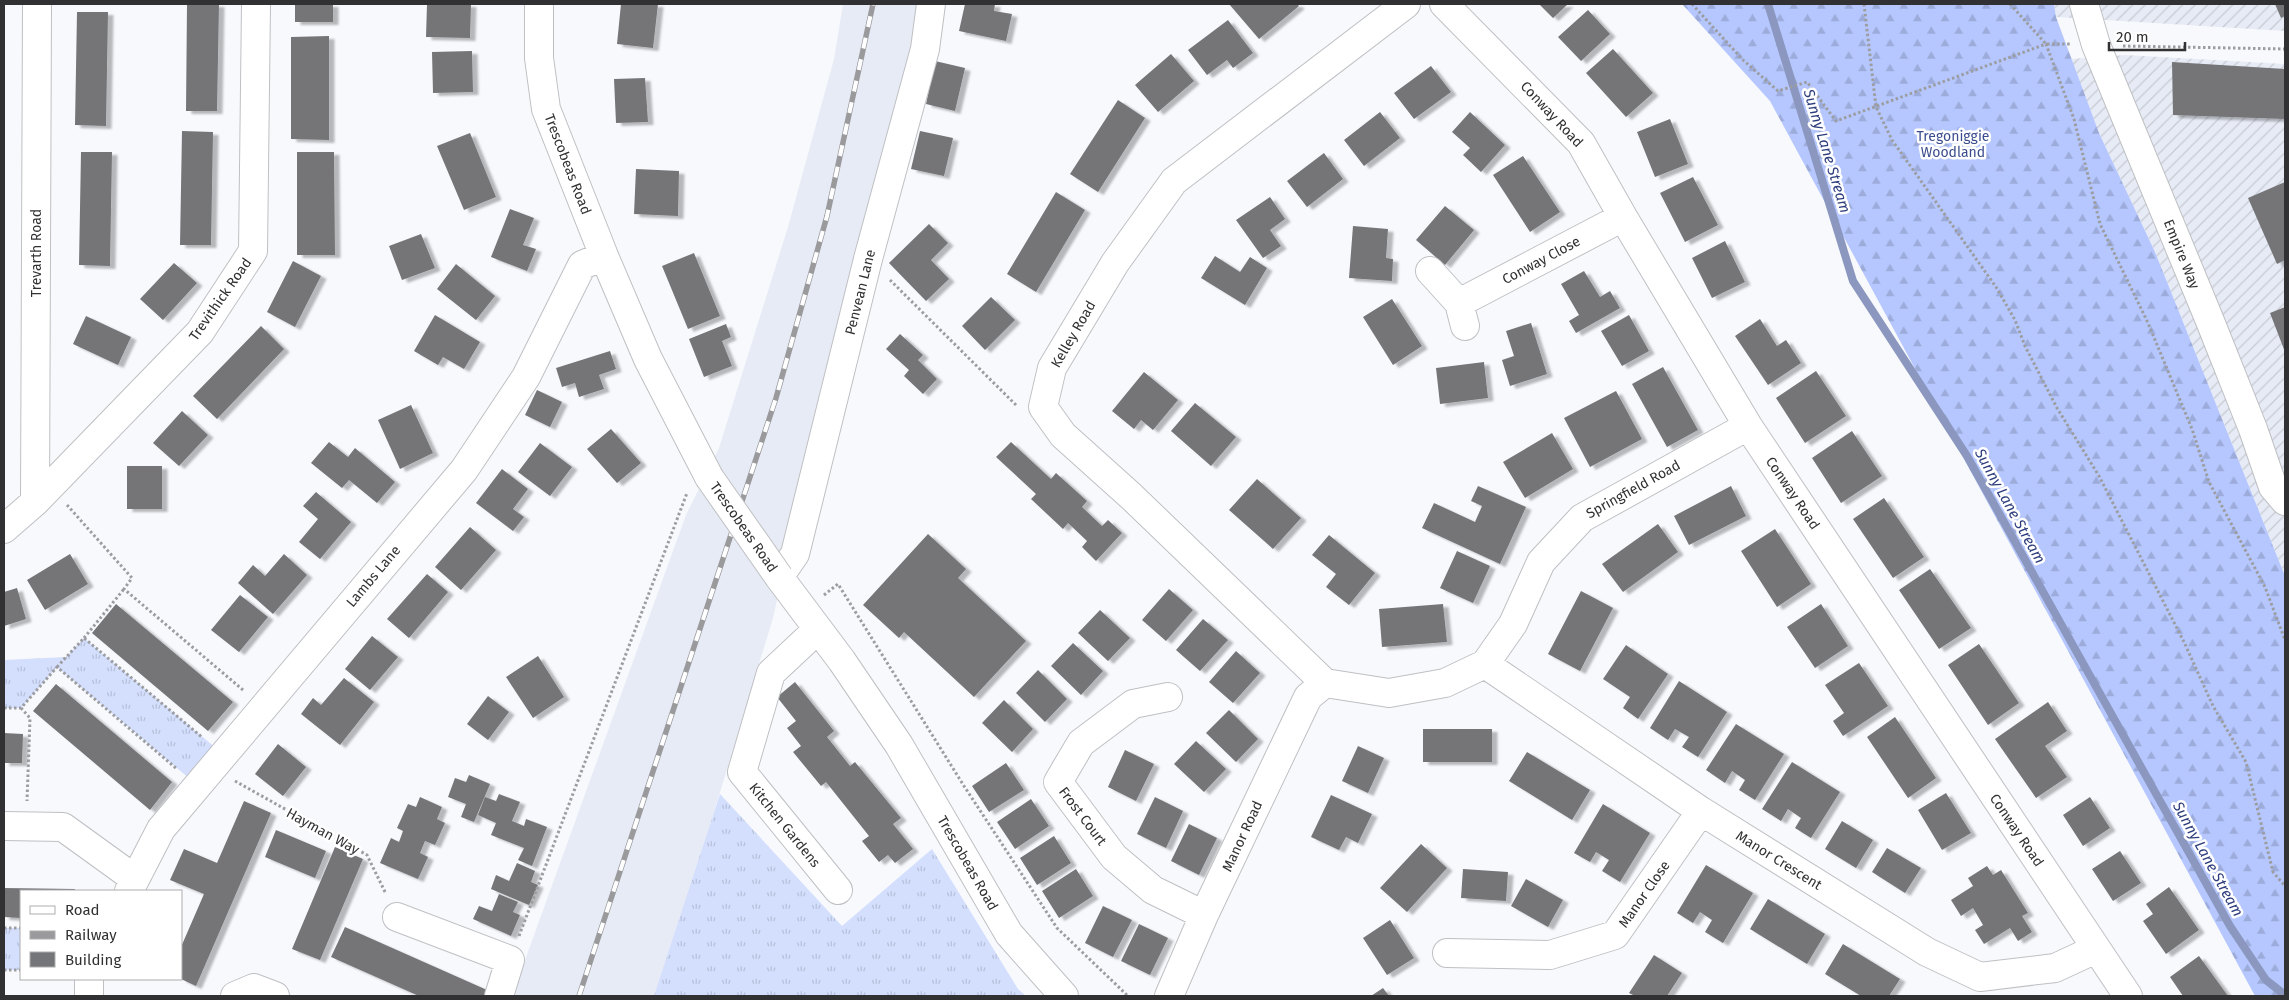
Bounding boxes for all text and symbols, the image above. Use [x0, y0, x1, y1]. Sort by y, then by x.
scale bar [2109, 20, 2185, 52]
text: 20 m [2116, 28, 2149, 46]
street label: Conway Road [1517, 78, 1587, 151]
water label: Sunny Lane Stream [1799, 86, 1854, 215]
street label: Trescobeas Road [541, 111, 595, 217]
park label: Tregoniggie Woodland [1917, 128, 1989, 161]
street label: Trevarth Road [28, 209, 45, 297]
street label: Empire Way [2160, 217, 2203, 291]
street label: Conway Close [1499, 233, 1583, 288]
street label: Penvean Lane [842, 248, 879, 337]
street label: Trevithick Road [186, 255, 255, 344]
street label: Kelley Road [1048, 298, 1099, 371]
water label: Sunny Lane Stream [1970, 444, 2049, 567]
street label: Conway Road [1762, 454, 1823, 533]
street label: Springfield Road [1583, 457, 1683, 522]
street label: Trescobeas Road [706, 479, 781, 576]
street label: Lambs Lane [343, 542, 404, 611]
street label: Kitchen Gardens [745, 780, 824, 871]
street label: Frost Court [1055, 784, 1111, 850]
street label: Conway Road [1986, 791, 2047, 870]
water label: Sunny Lane Stream [2168, 797, 2247, 920]
street label: Manor Road [1219, 798, 1266, 874]
street label: Hayman Way [283, 804, 362, 859]
street label: Trescobeas Road [934, 813, 1002, 914]
street label: Manor Crescent [1733, 827, 1826, 894]
street label: Manor Close [1615, 857, 1674, 931]
legend [20, 890, 182, 980]
text: Road [65, 901, 100, 919]
text: Railway [65, 926, 117, 944]
text: Building [65, 951, 121, 969]

